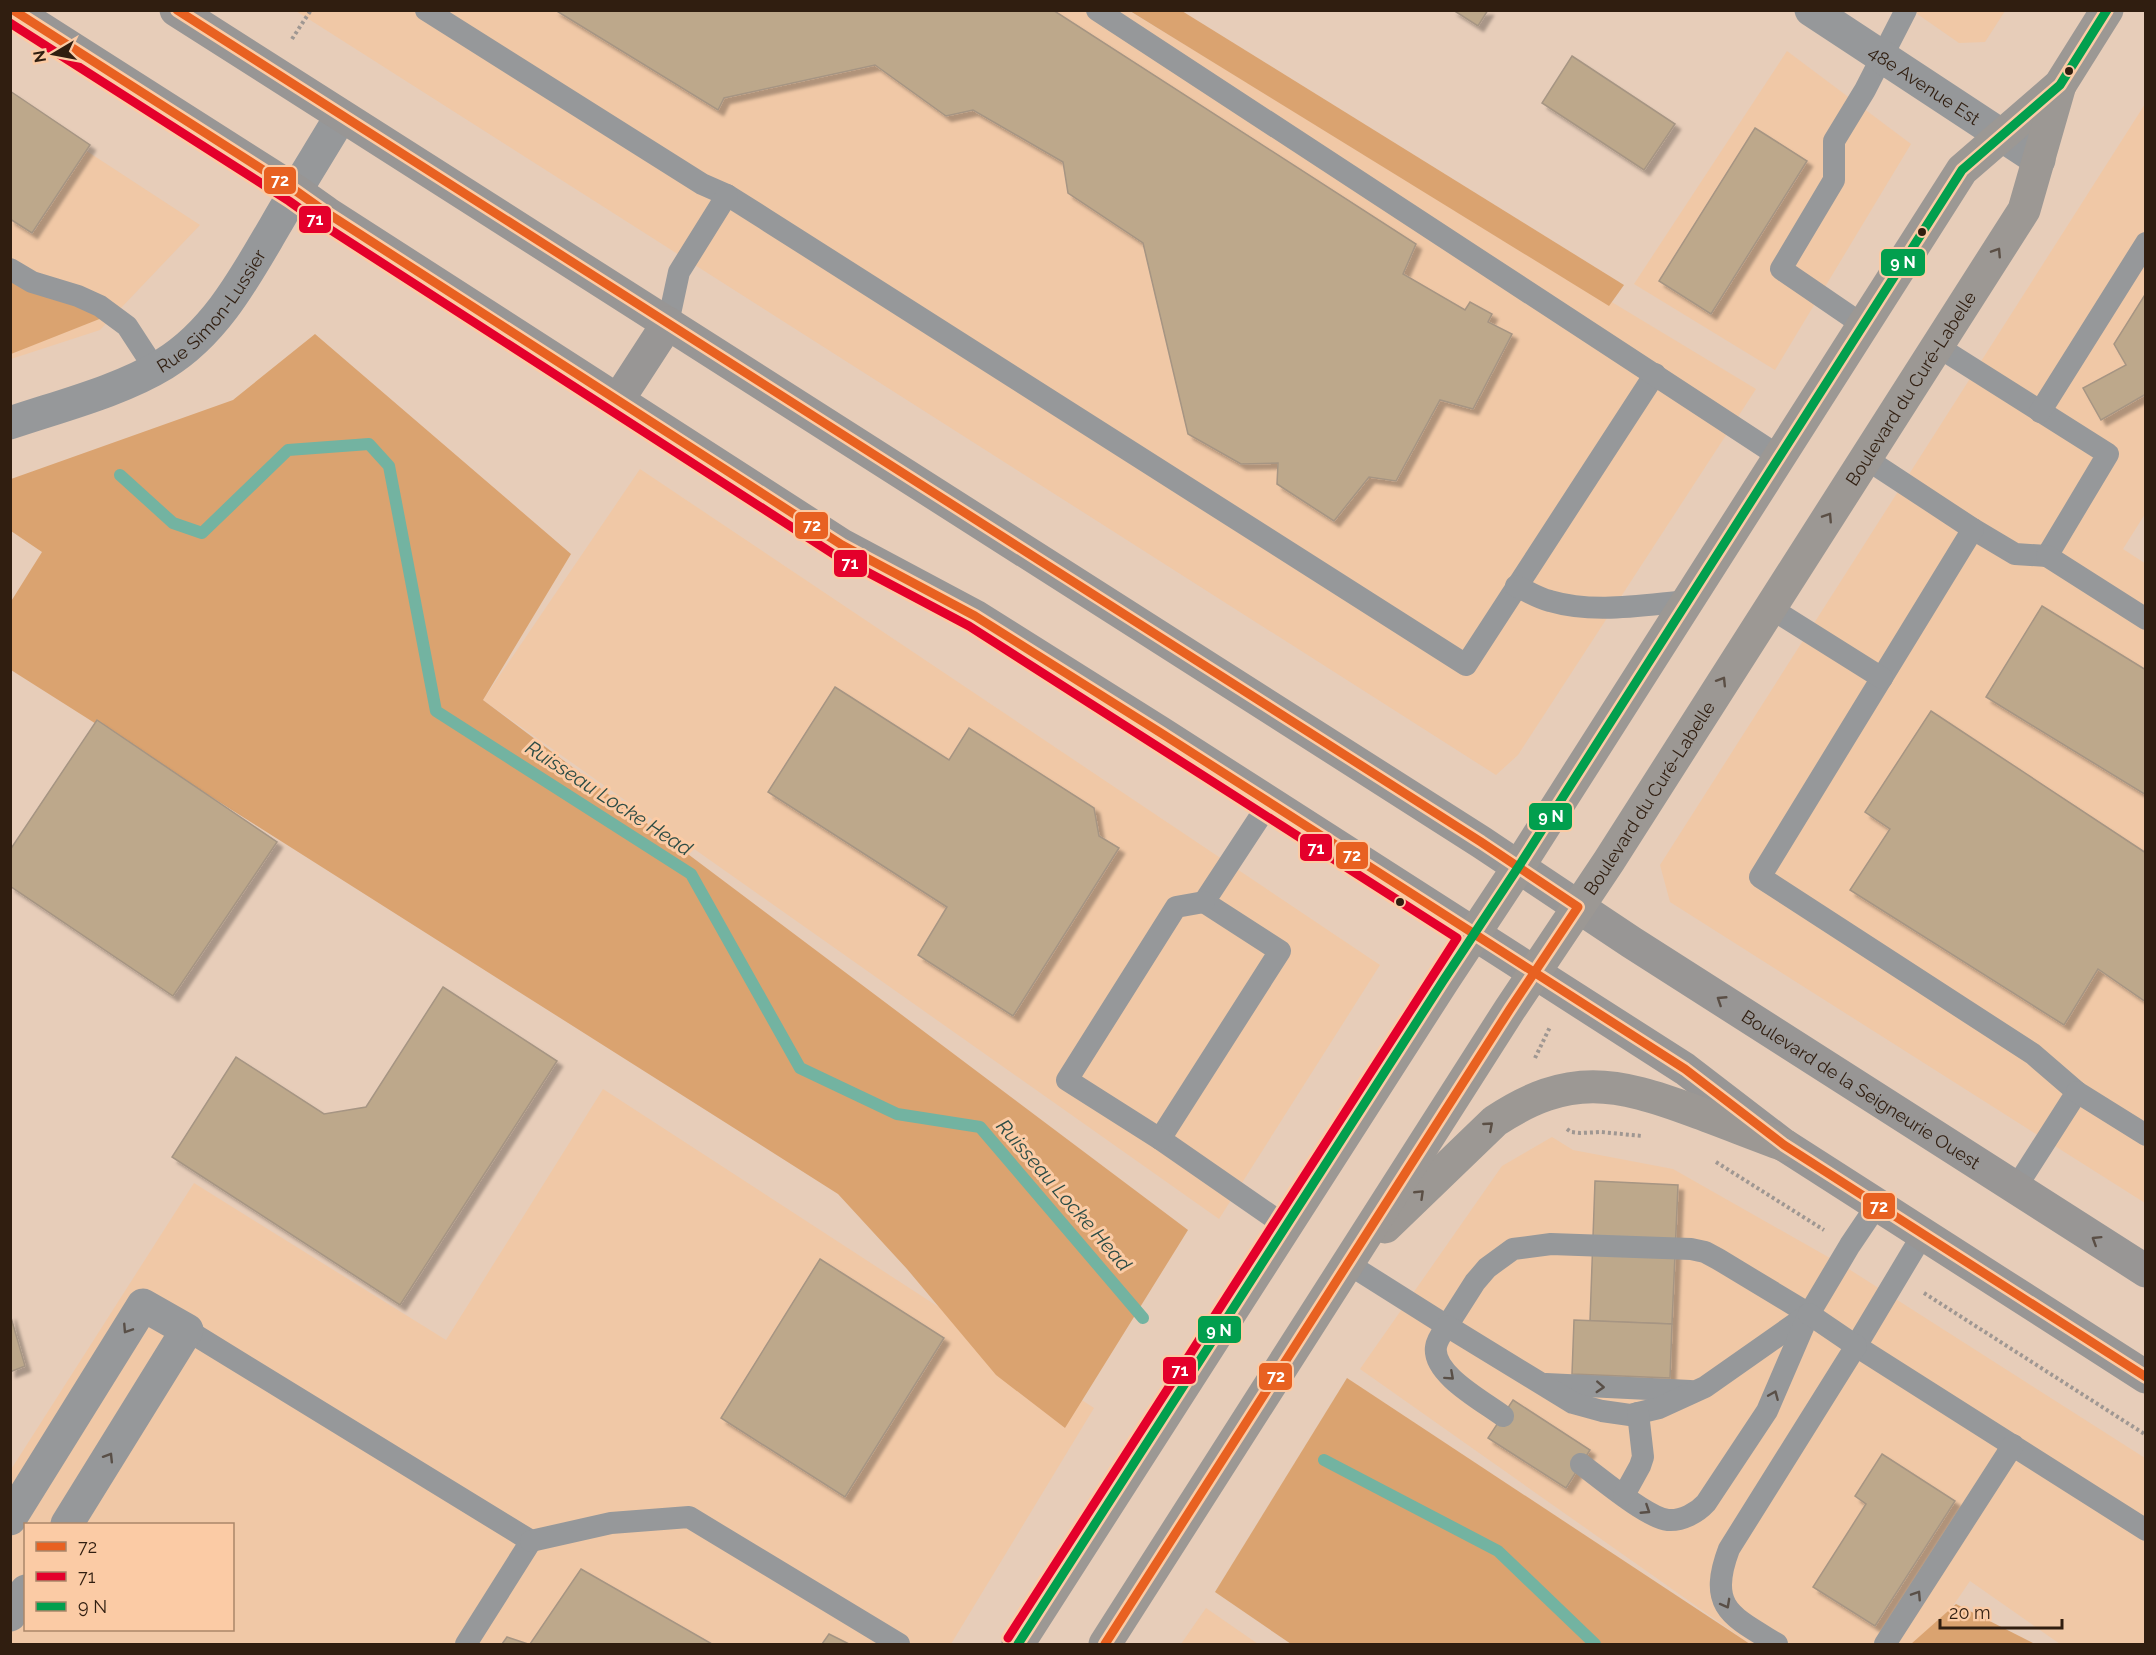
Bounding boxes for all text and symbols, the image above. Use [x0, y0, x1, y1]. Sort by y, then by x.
north arrow [24, 24, 84, 84]
street label: 48e Avenue Est [1865, 41, 1984, 129]
text: N [29, 49, 50, 64]
unlabelled marker [2063, 65, 2075, 77]
line badge: 72 [263, 166, 297, 195]
text: 72 [271, 171, 289, 190]
line badge: 71 [298, 205, 332, 234]
text: 71 [307, 210, 324, 229]
unlabelled marker [1916, 226, 1928, 238]
street label: Rue Simon-Lussier [153, 245, 270, 377]
line badge: 9 N [1880, 248, 1926, 277]
one-way arrow [1990, 248, 2002, 258]
text: 9 N [1890, 253, 1916, 272]
street label: Boulevard du Curé-Labelle [1841, 287, 1980, 489]
line badge: 72 [794, 511, 829, 540]
one-way arrow [1820, 512, 1831, 523]
text: 72 [803, 516, 821, 535]
line badge: 71 [833, 549, 868, 578]
text: 71 [842, 554, 859, 573]
one-way arrow [1715, 677, 1727, 687]
street label: Boulevard du Curé-Labelle [1579, 697, 1719, 899]
water label: Ruisseau Locke Head [521, 735, 697, 861]
line badge: 9 N [1528, 802, 1573, 831]
text: 9 N [1538, 807, 1564, 826]
line badge: 71 [1299, 833, 1333, 862]
text: 71 [1308, 839, 1325, 858]
line badge: 72 [1335, 841, 1369, 870]
text: 72 [1343, 846, 1361, 865]
unlabelled marker [1394, 896, 1406, 908]
one-way arrow [1717, 996, 1727, 1008]
street label: Boulevard de la Seigneurie Ouest [1738, 1005, 1984, 1173]
water label: Ruisseau Locke Head [992, 1114, 1137, 1277]
one-way arrow [1482, 1123, 1493, 1134]
one-way arrow [1413, 1190, 1424, 1201]
line badge: 72 [1862, 1192, 1896, 1220]
text: 72 [1870, 1197, 1888, 1216]
one-way arrow [2092, 1236, 2103, 1247]
line badge: 9 N [1197, 1315, 1242, 1344]
text: 9 N [1206, 1321, 1232, 1340]
one-way arrow [123, 1323, 135, 1333]
line badge: 71 [1162, 1356, 1197, 1385]
text: 71 [1172, 1361, 1189, 1380]
line badge: 72 [1258, 1362, 1293, 1391]
text: 72 [1267, 1367, 1285, 1386]
one-way arrow [1443, 1369, 1454, 1380]
one-way arrow [1596, 1381, 1605, 1394]
one-way arrow [1767, 1391, 1779, 1402]
one-way arrow [102, 1453, 114, 1463]
one-way arrow [1639, 1503, 1650, 1514]
legend [24, 1523, 234, 1631]
text: 72 [78, 1536, 97, 1557]
text: 71 [78, 1566, 96, 1587]
one-way arrow [1910, 1591, 1921, 1602]
scale bar [1940, 1592, 2062, 1630]
text: 9 N [78, 1596, 107, 1617]
one-way arrow [1719, 1598, 1730, 1608]
text: 20 m [1949, 1602, 1991, 1623]

